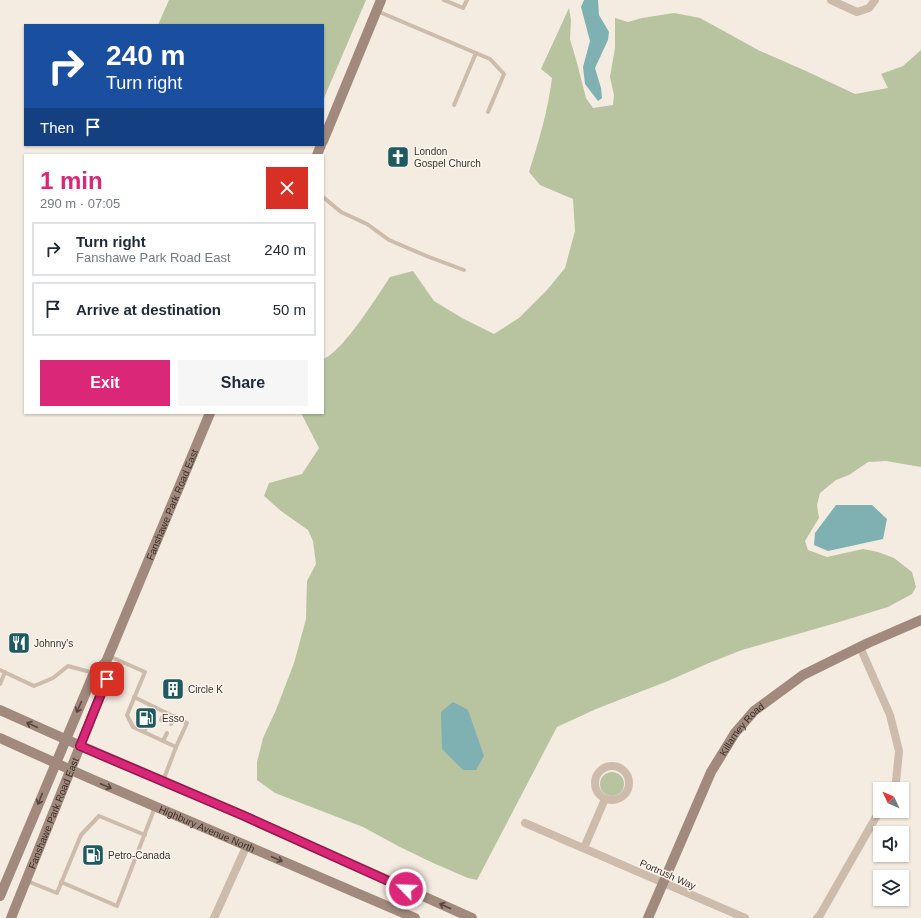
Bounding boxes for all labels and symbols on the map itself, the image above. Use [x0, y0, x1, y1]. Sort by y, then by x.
church icon: London Gospel Church [385, 144, 411, 170]
place label: London Gospel Church [414, 146, 481, 169]
street label: Fanshawe Park Road East [144, 447, 200, 562]
restaurant icon: Johnny's [6, 630, 32, 656]
place label: Johnny's [34, 638, 73, 649]
pin [90, 662, 124, 696]
building icon: Circle K [160, 676, 186, 702]
place label: Circle K [188, 684, 223, 695]
one-way arrow [75, 700, 82, 712]
street label: Killarney Road [717, 701, 766, 758]
fuel station icon: Esso [133, 705, 159, 731]
place label: Esso [162, 713, 185, 724]
one-way arrow [27, 721, 39, 728]
street label: Fanshawe Park Road East [26, 756, 81, 871]
north arrow [873, 782, 909, 818]
one-way arrow [100, 783, 112, 790]
one-way arrow [35, 793, 43, 805]
street label: Highbury Avenue North [157, 804, 256, 855]
fuel station icon: Petro-Canada [80, 842, 106, 868]
place label: Petro-Canada [108, 850, 171, 861]
one-way arrow [271, 856, 283, 863]
street label: Portrush Way [638, 857, 698, 892]
position arrow [385, 868, 427, 910]
one-way arrow [440, 902, 452, 910]

